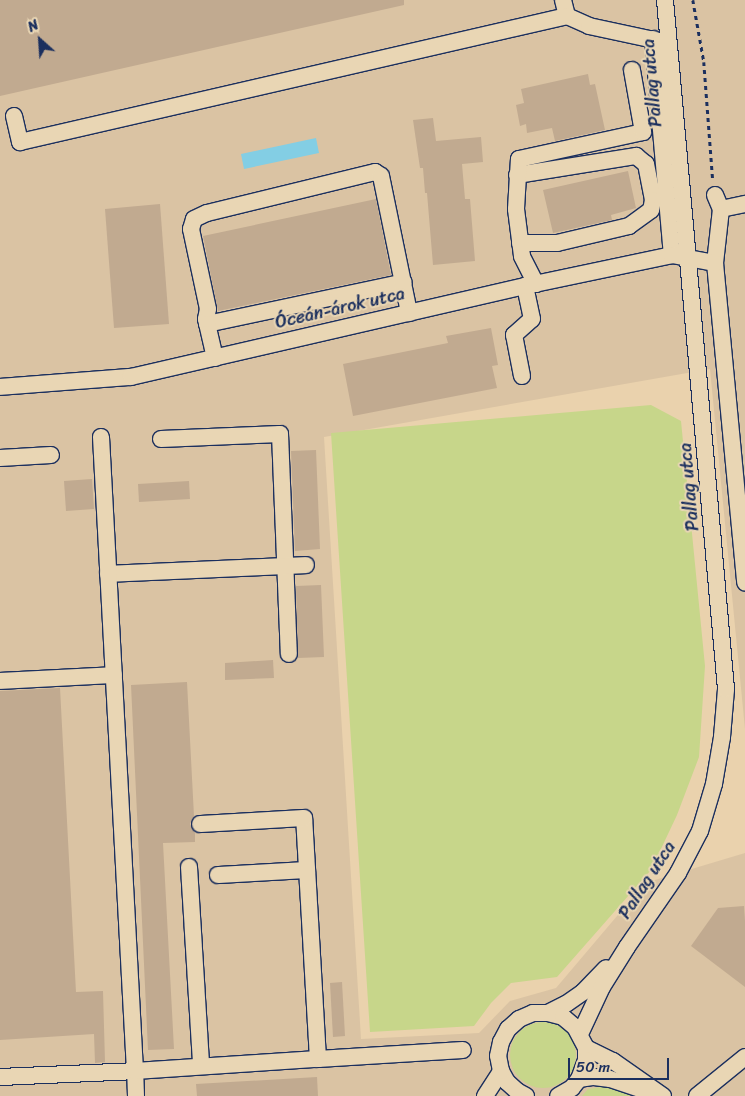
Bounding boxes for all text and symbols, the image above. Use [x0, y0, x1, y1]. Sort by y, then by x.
text: N [23, 13, 43, 39]
north arrow [15, 15, 65, 65]
street label: Pallag utca [637, 38, 667, 128]
street label: Óceán-árok utca [273, 283, 407, 333]
street label: Pallag utca [674, 442, 704, 532]
street label: Pallag utca [614, 837, 680, 923]
scale bar [570, 1048, 671, 1080]
text: 50 m [576, 1054, 610, 1080]

